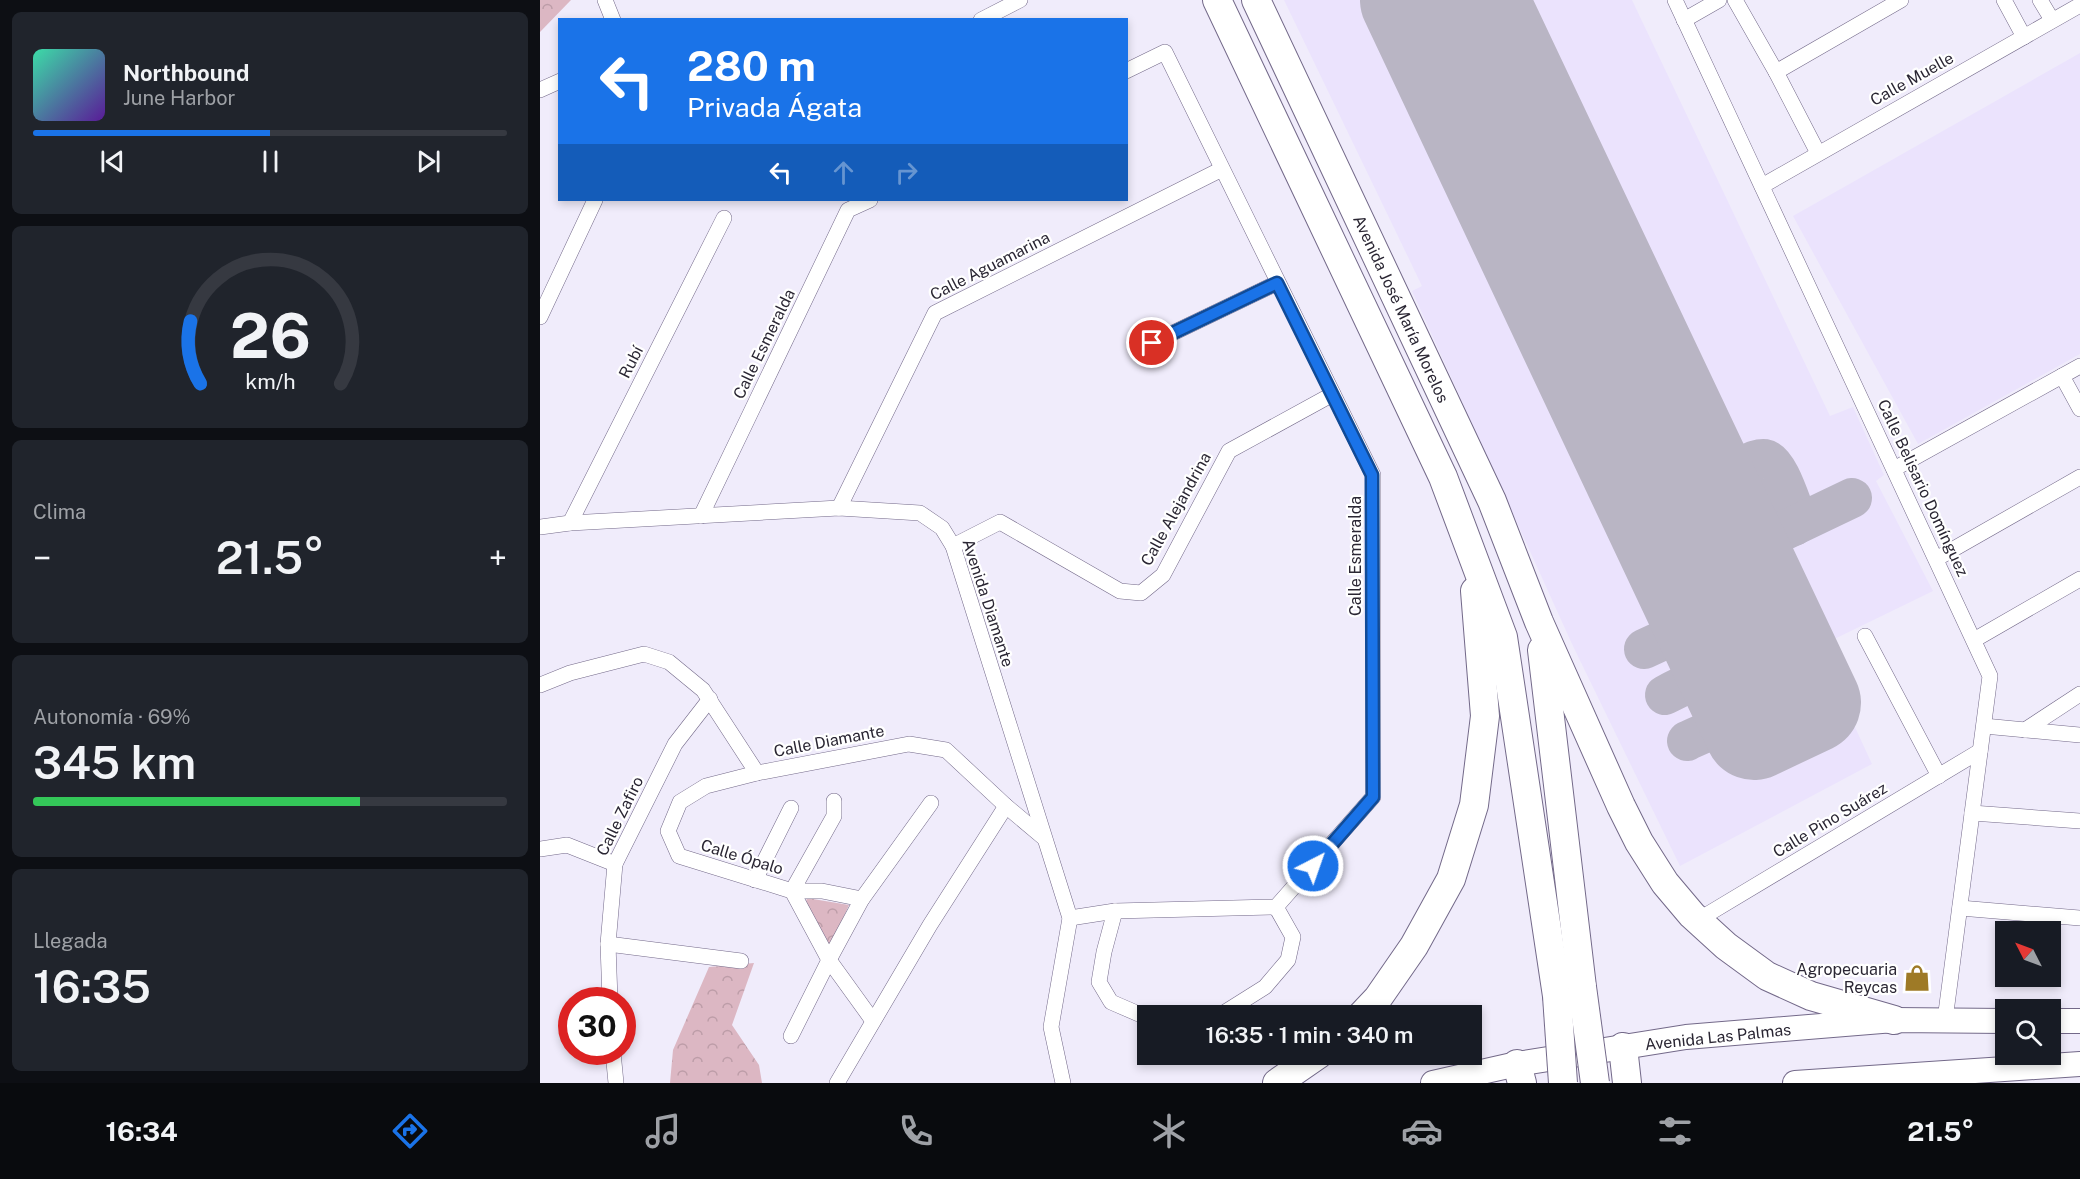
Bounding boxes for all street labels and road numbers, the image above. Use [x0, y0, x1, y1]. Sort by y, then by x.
street label: Calle Muelle [1867, 48, 1957, 110]
street label: Avenida José María Morelos [1349, 212, 1453, 406]
street label: Calle Aguamarina [927, 228, 1053, 304]
street label: Calle Esmeralda [729, 286, 799, 402]
street label: Rubí [615, 342, 648, 381]
street label: Calle Belisario Domínguez [1874, 397, 1973, 580]
street label: Calle Alejandrina [1137, 449, 1215, 569]
street label: Calle Esmeralda [1346, 496, 1365, 616]
street label: Avenida Diamante [958, 537, 1018, 669]
street label: Calle Diamante [772, 721, 886, 761]
street label: Calle Zafiro [593, 773, 647, 859]
street label: Calle Pino Suárez [1770, 778, 1891, 861]
street label: Calle Ópalo [699, 835, 786, 879]
street label: Avenida Las Palmas [1644, 1020, 1792, 1054]

